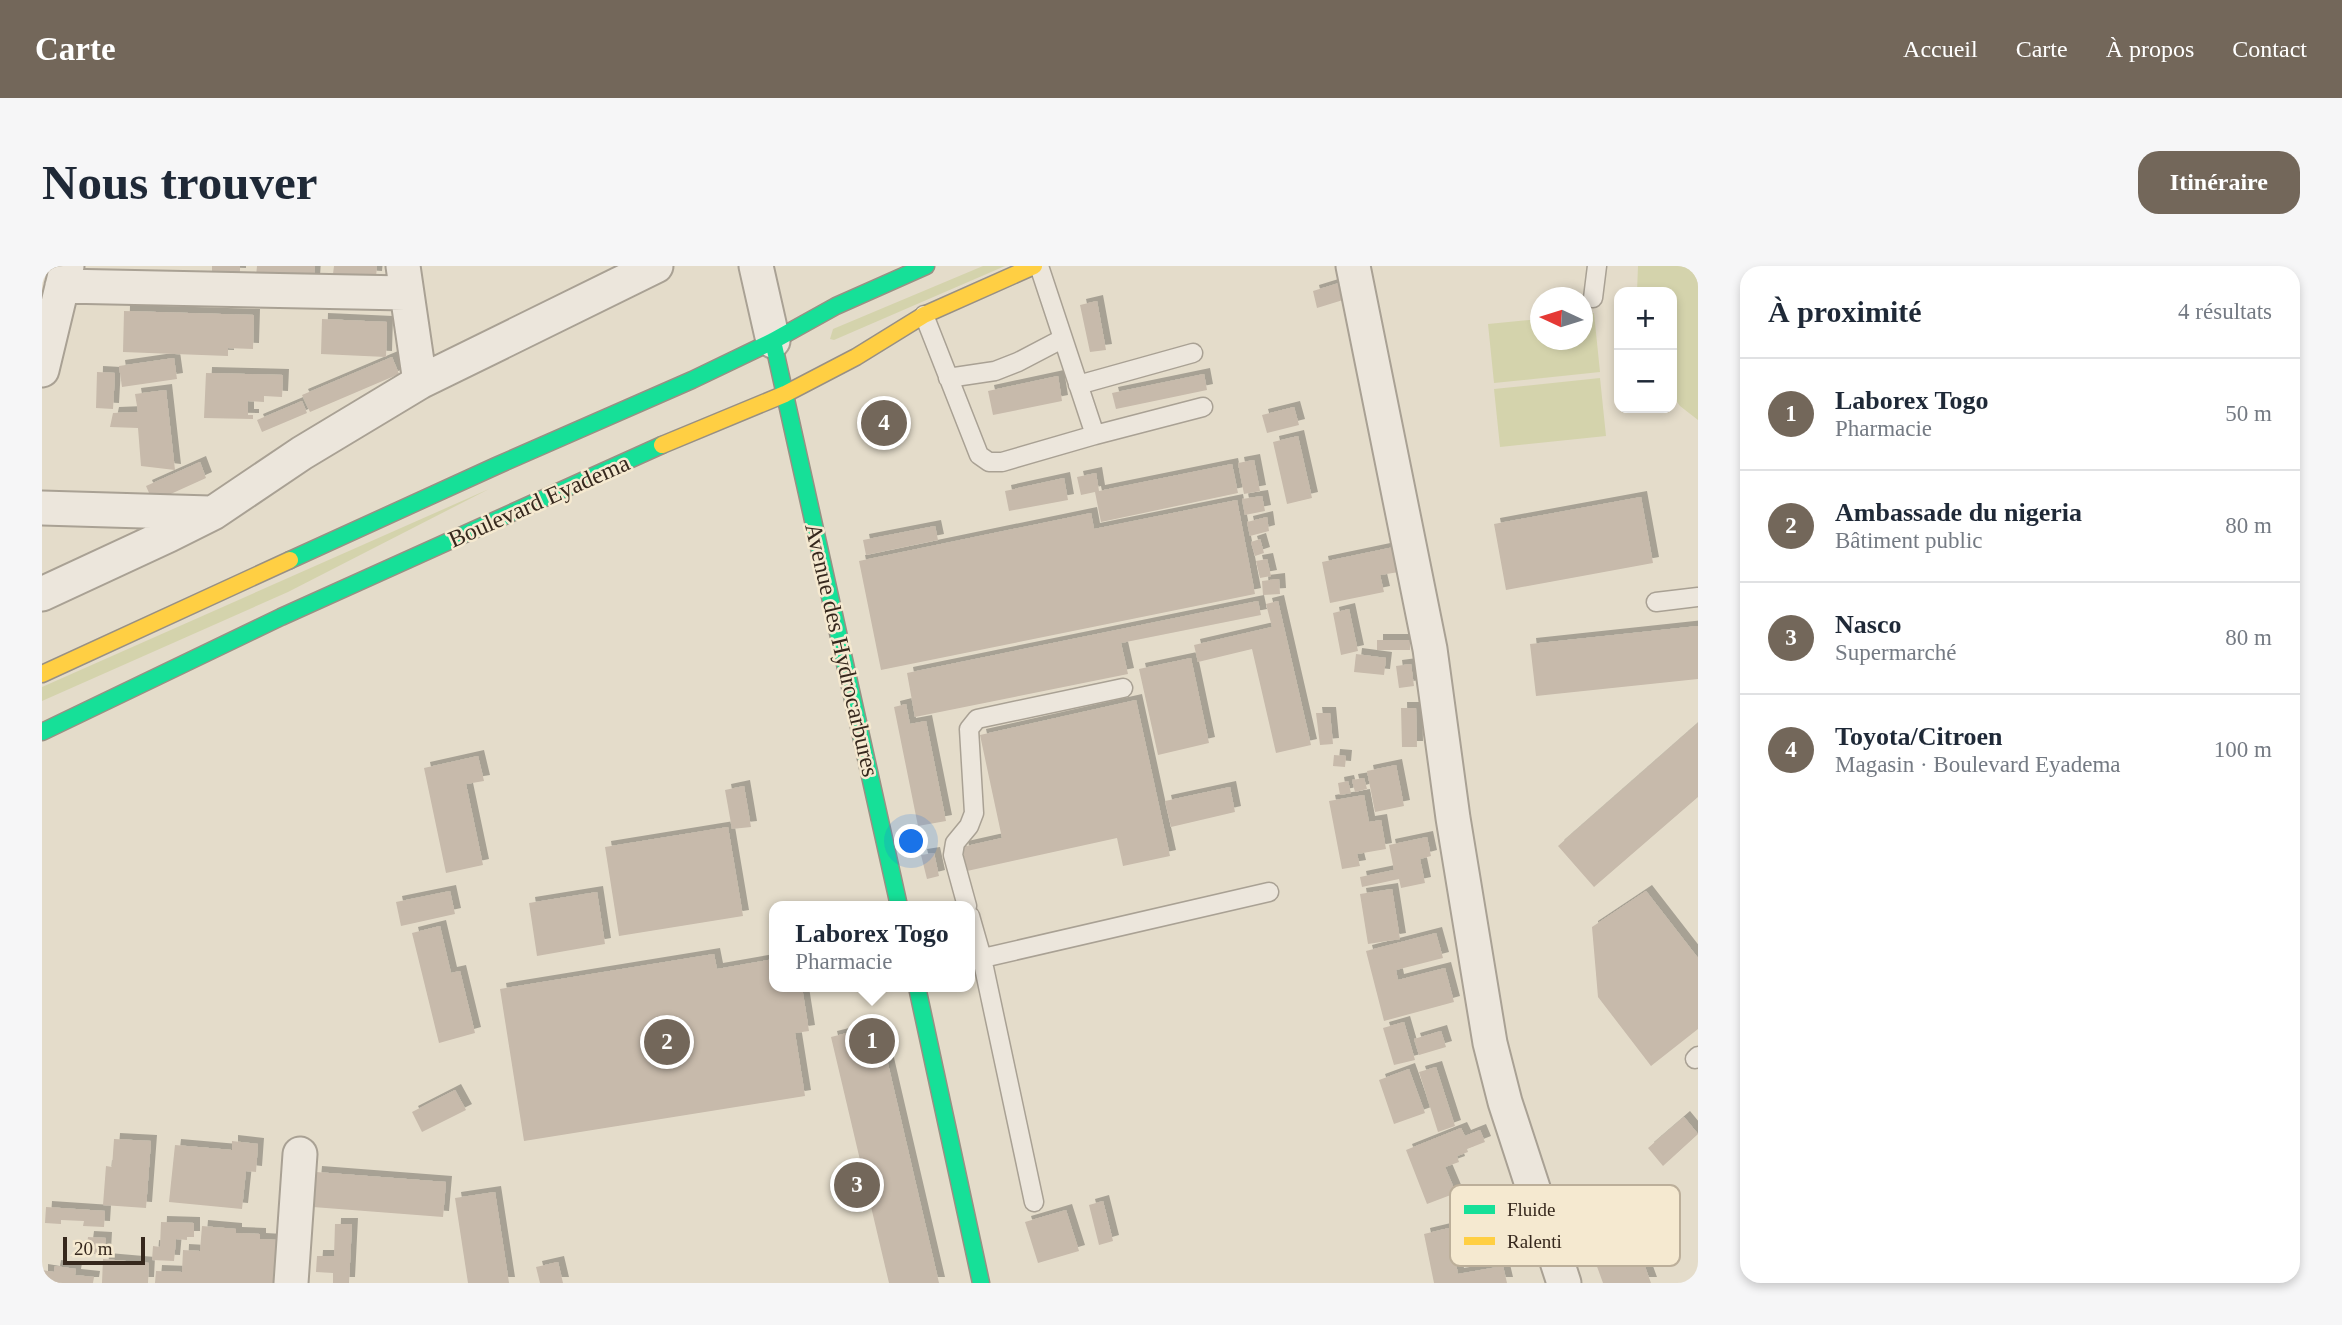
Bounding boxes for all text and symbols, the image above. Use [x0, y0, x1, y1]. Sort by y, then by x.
text: Carte [35, 31, 116, 67]
text: Accueil [1903, 36, 1978, 62]
text: Carte [2016, 36, 2068, 62]
text: À propos [2106, 36, 2194, 62]
text: Contact [2232, 36, 2307, 62]
button: Itinéraire [2138, 151, 2300, 214]
text: Nous trouver [42, 155, 317, 210]
north arrow [1530, 287, 1593, 350]
map controls [1614, 287, 1677, 413]
button: + [1614, 287, 1677, 350]
text: À proximité [1768, 295, 1922, 328]
text: 4 résultats [2178, 299, 2272, 324]
button: − [1614, 350, 1677, 413]
text: Laborex Togo [1835, 386, 1988, 415]
pin: 4 [861, 397, 907, 449]
text: 1 [1785, 401, 1797, 426]
text: 50 m [2225, 401, 2272, 426]
text: Pharmacie [1835, 416, 1932, 441]
street label: Boulevard Eyadema [445, 449, 634, 553]
text: Ambassade du nigeria [1835, 498, 2082, 527]
text: 2 [1785, 513, 1797, 538]
text: 80 m [2225, 513, 2272, 538]
street label: Avenue des Hydrocarbures [800, 521, 884, 779]
text: Bâtiment public [1835, 528, 1983, 553]
text: Nasco [1835, 610, 1901, 639]
text: 3 [1785, 625, 1797, 650]
text: 80 m [2225, 625, 2272, 650]
text: Supermarché [1835, 640, 1956, 665]
text: Toyota/Citroen [1835, 722, 2003, 751]
text: 4 [1785, 737, 1797, 762]
text: 100 m [2214, 737, 2272, 762]
text: Magasin · Boulevard Eyadema [1835, 752, 2121, 777]
your location [894, 824, 928, 858]
popup [769, 901, 975, 992]
text: Laborex Togo [795, 919, 949, 948]
text: Pharmacie [795, 949, 892, 974]
pin: 1 [849, 1015, 895, 1067]
pin: 2 [644, 1016, 690, 1068]
pin: 3 [834, 1159, 880, 1211]
legend [1450, 1185, 1680, 1266]
text: Fluide [1507, 1199, 1556, 1220]
text: Ralenti [1507, 1231, 1562, 1252]
scale bar [63, 1234, 145, 1266]
text: 20 m [74, 1238, 113, 1259]

